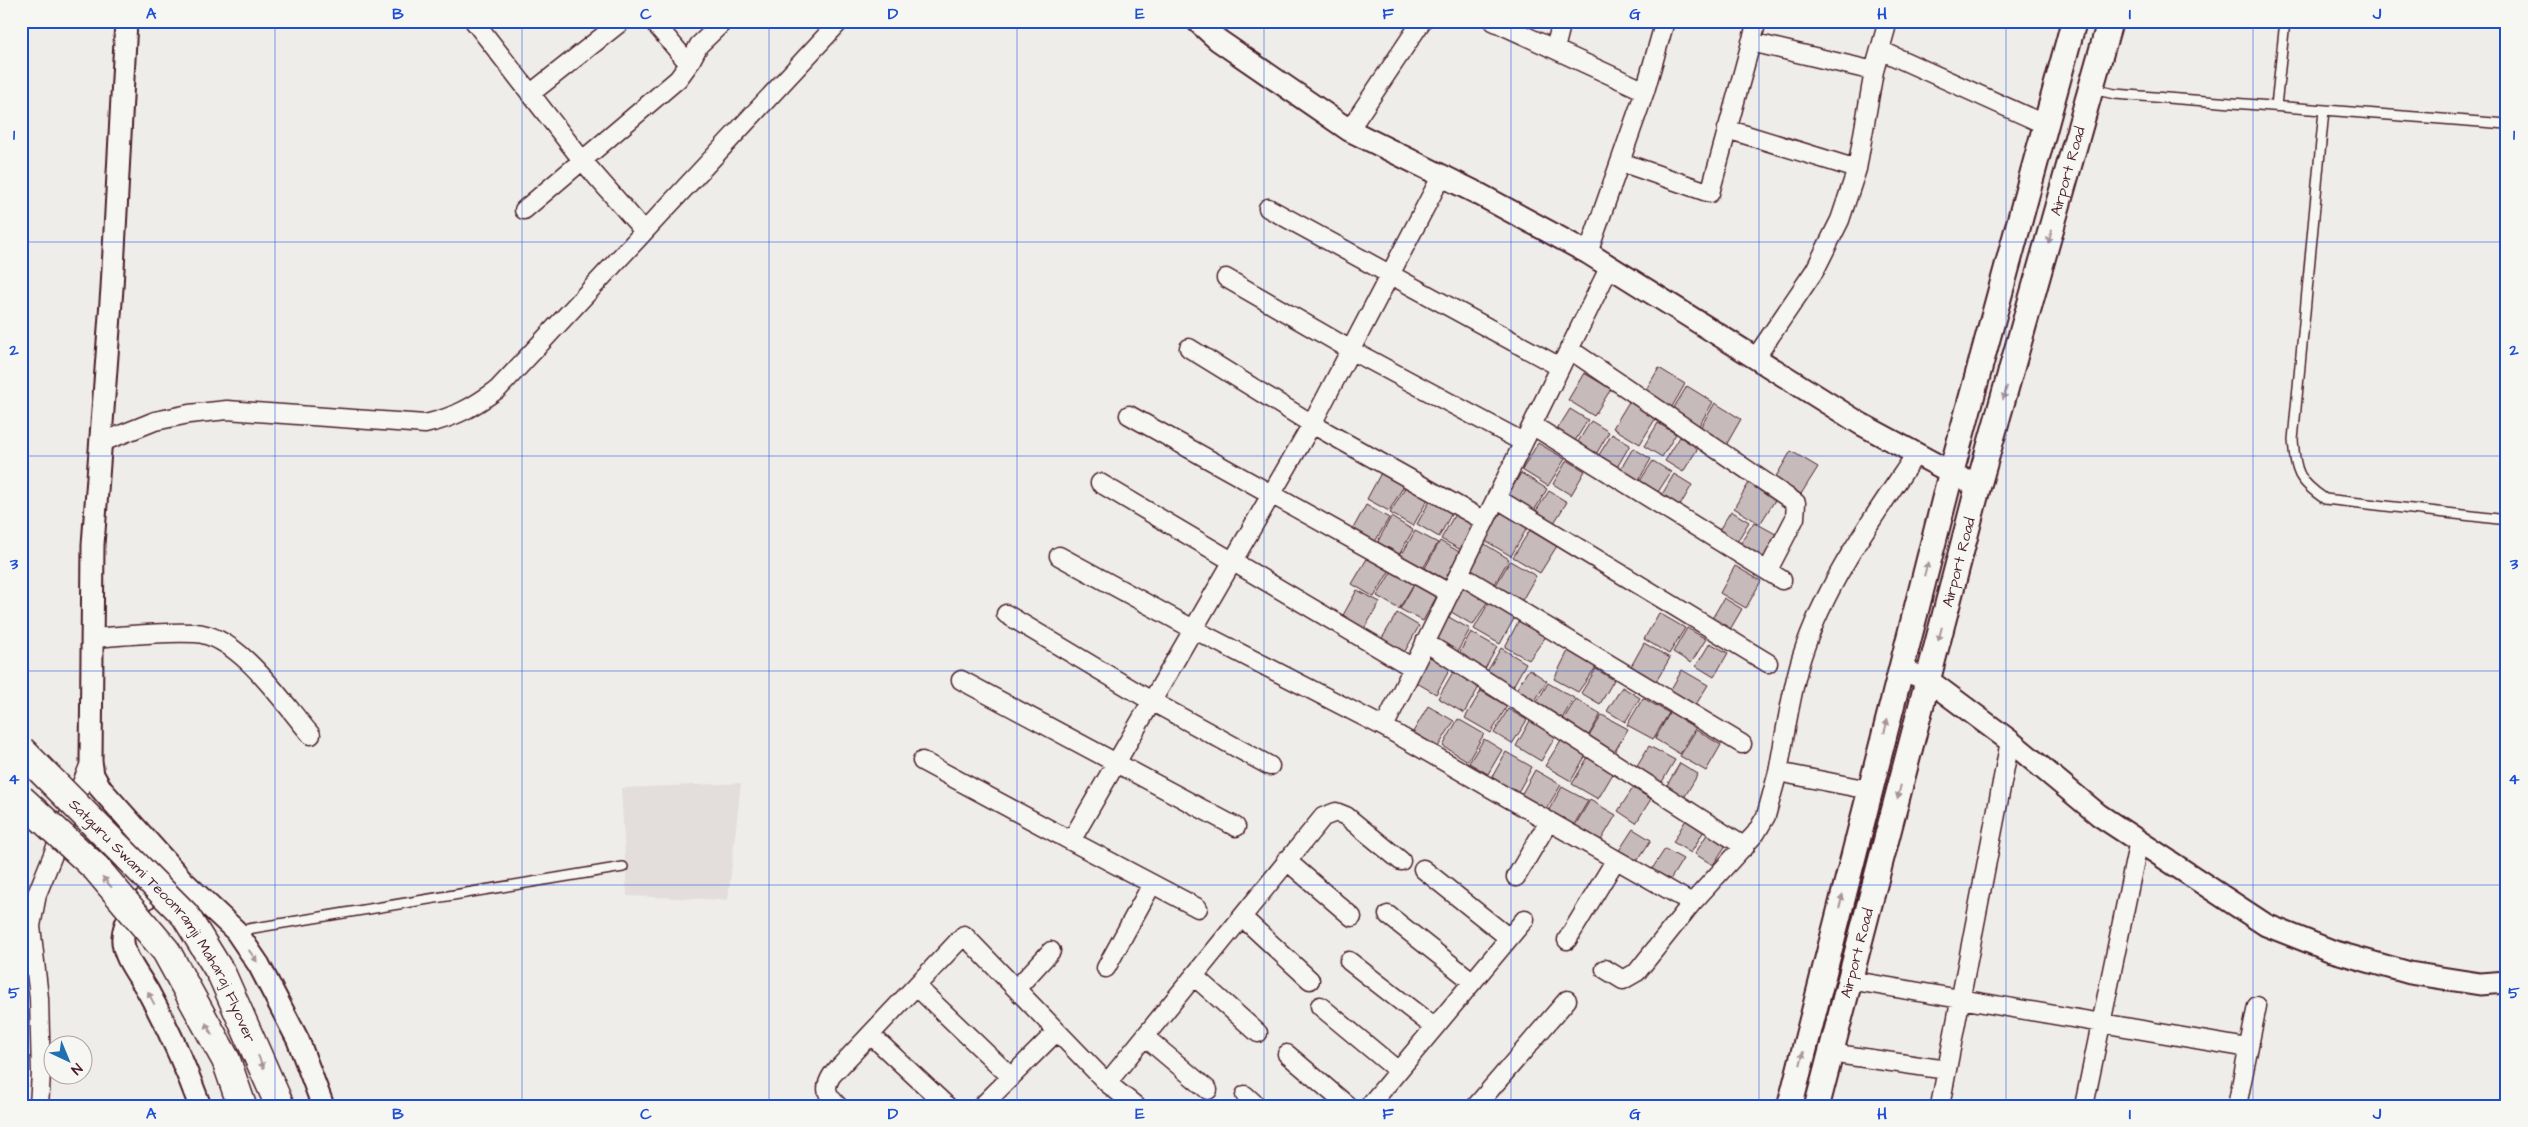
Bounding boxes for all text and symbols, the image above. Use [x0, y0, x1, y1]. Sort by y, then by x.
text: A [146, 3, 157, 25]
text: B [392, 3, 404, 25]
text: C [640, 3, 652, 25]
text: D [888, 3, 899, 25]
text: E [1135, 3, 1145, 25]
text: F [1382, 3, 1394, 25]
text: G [1629, 3, 1641, 25]
text: H [1877, 3, 1887, 25]
text: I [2129, 3, 2131, 25]
text: J [2372, 3, 2382, 25]
text: 1 [13, 124, 16, 146]
street label: Airport Road [2045, 124, 2090, 218]
text: 1 [2513, 124, 2516, 146]
one-way arrow [2045, 229, 2053, 244]
text: 2 [8, 339, 19, 361]
text: 2 [2508, 339, 2519, 361]
one-way arrow [2001, 386, 2009, 401]
street label: Airport Road [1937, 515, 1980, 609]
text: 3 [9, 553, 19, 575]
text: 3 [2509, 553, 2519, 575]
one-way arrow [1923, 562, 1931, 577]
one-way arrow [1936, 627, 1944, 642]
one-way arrow [1882, 719, 1890, 734]
text: 4 [9, 768, 20, 790]
text: 4 [2509, 768, 2520, 790]
one-way arrow [1894, 784, 1902, 799]
street label: Satguru Swami Teoonramji Maharaj Flyover [64, 794, 261, 1046]
one-way arrow [102, 875, 113, 888]
one-way arrow [1837, 893, 1845, 908]
street label: Airport Road [1835, 906, 1879, 1000]
one-way arrow [248, 949, 258, 963]
text: 5 [8, 982, 20, 1004]
text: 5 [2508, 982, 2520, 1004]
one-way arrow [147, 990, 155, 1005]
one-way arrow [205, 1022, 213, 1036]
north arrow [42, 1034, 92, 1084]
one-way arrow [1798, 1051, 1806, 1066]
one-way arrow [257, 1055, 265, 1069]
text: N [66, 1058, 86, 1079]
text: A [146, 1103, 157, 1125]
text: B [392, 1103, 404, 1125]
text: C [640, 1103, 652, 1125]
text: D [888, 1103, 899, 1125]
text: E [1135, 1103, 1145, 1125]
text: F [1382, 1103, 1394, 1125]
text: G [1629, 1103, 1641, 1125]
text: H [1877, 1103, 1887, 1125]
text: I [2129, 1103, 2131, 1125]
text: J [2372, 1103, 2382, 1125]

